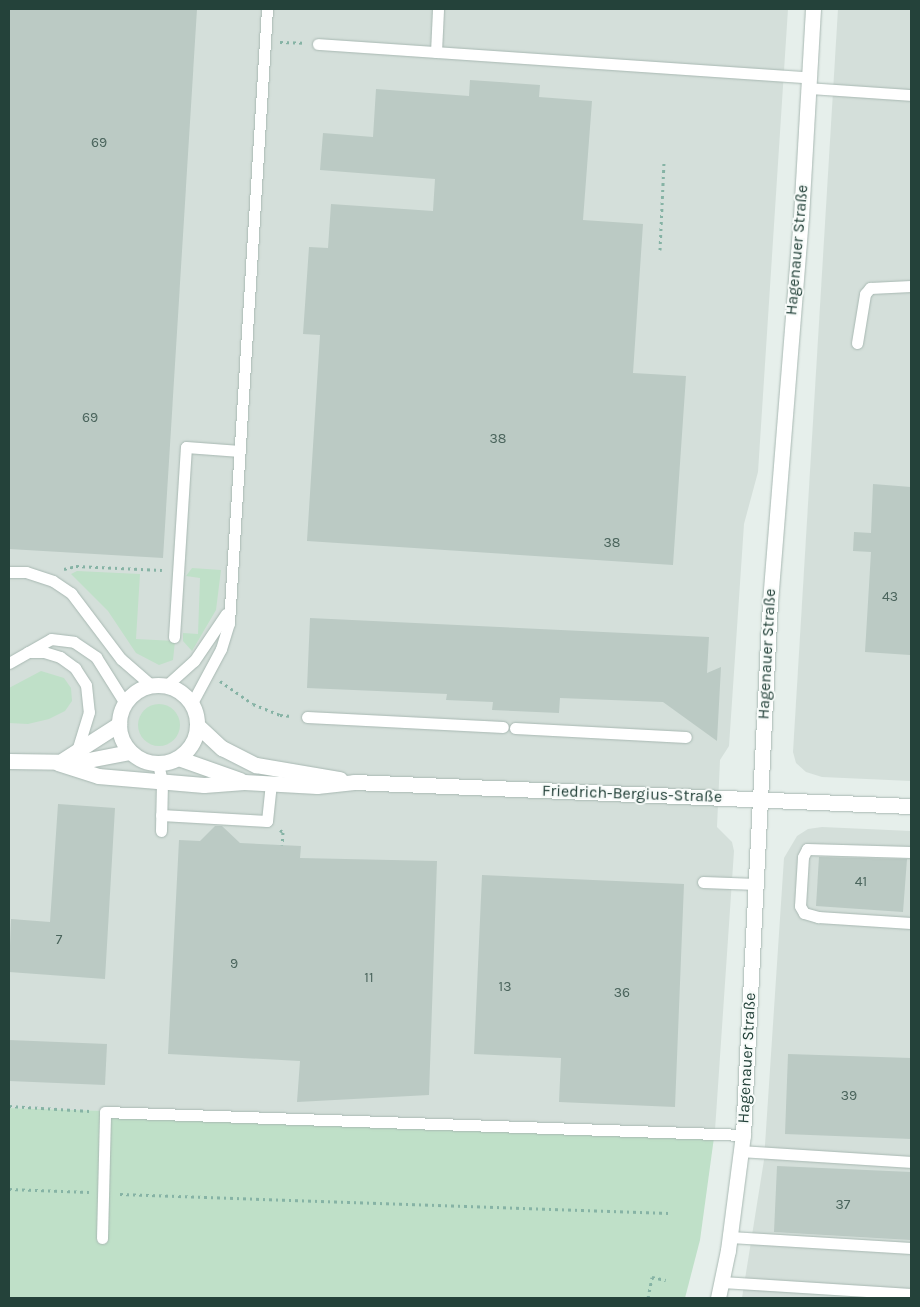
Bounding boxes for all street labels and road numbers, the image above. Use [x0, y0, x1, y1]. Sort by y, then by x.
street label: Hagenauer Straße [782, 184, 812, 316]
street label: Hagenauer Straße [754, 588, 780, 720]
street label: Friedrich-Bergius-Straße [542, 781, 722, 807]
street label: Hagenauer Straße [734, 992, 760, 1124]

